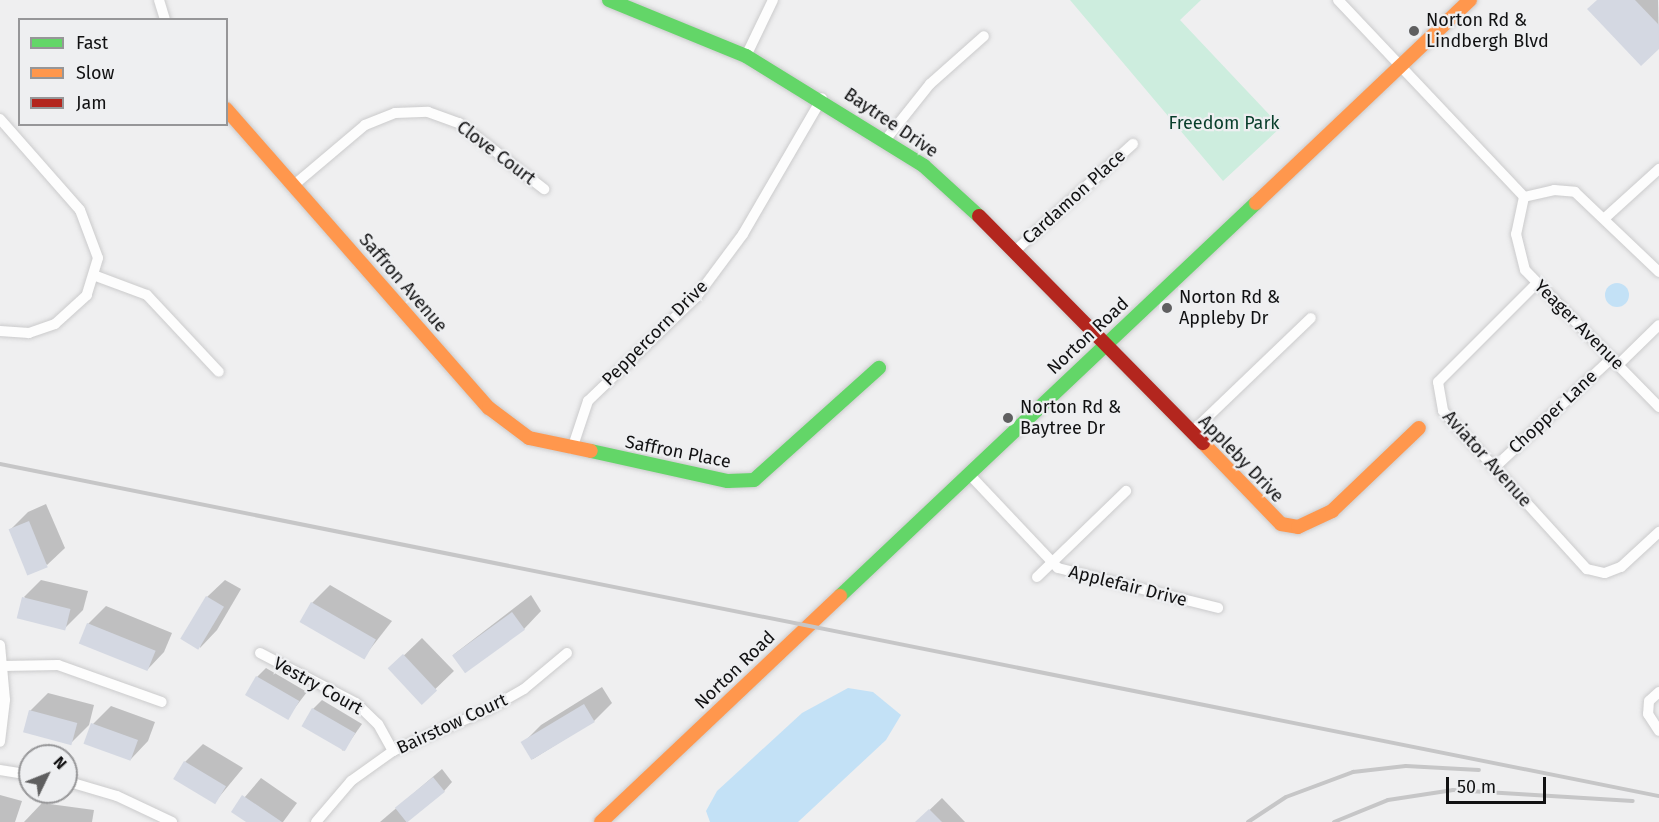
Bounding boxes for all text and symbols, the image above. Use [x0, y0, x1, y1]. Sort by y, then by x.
place label: Norton Rd & Lindbergh Blvd [1426, 10, 1549, 52]
legend [18, 18, 228, 126]
marker: Norton Rd & Lindbergh Blvd [1407, 24, 1421, 38]
text: Fast [76, 32, 108, 54]
text: Slow [76, 62, 114, 84]
street label: Baytree Drive [840, 84, 942, 162]
text: Jam [76, 92, 107, 114]
park label: Freedom Park [1168, 112, 1280, 134]
street label: Clove Court [452, 116, 540, 190]
street label: Cardamon Place [1018, 145, 1130, 249]
street label: Saffron Avenue [354, 229, 452, 337]
street label: Yeager Avenue [1529, 275, 1629, 375]
street label: Peppercorn Drive [598, 276, 712, 390]
place label: Norton Rd & Appleby Dr [1179, 287, 1280, 330]
street label: Norton Road [1043, 293, 1133, 379]
marker: Norton Rd & Appleby Dr [1160, 301, 1174, 315]
street label: Chopper Lane [1504, 366, 1602, 458]
place label: Norton Rd & Baytree Dr [1020, 397, 1121, 440]
street label: Aviator Avenue [1438, 406, 1536, 512]
marker: Norton Rd & Baytree Dr [1001, 411, 1015, 425]
street label: Appleby Drive [1194, 411, 1288, 507]
street label: Saffron Place [623, 431, 733, 473]
street label: Applefair Drive [1067, 561, 1189, 611]
street label: Norton Road [690, 626, 780, 714]
street label: Vestry Court [269, 653, 367, 719]
street label: Bairstow Court [393, 689, 511, 759]
north arrow [18, 744, 78, 804]
text: N [49, 752, 71, 773]
scale bar [1449, 765, 1550, 803]
text: 50 m [1457, 776, 1496, 798]

